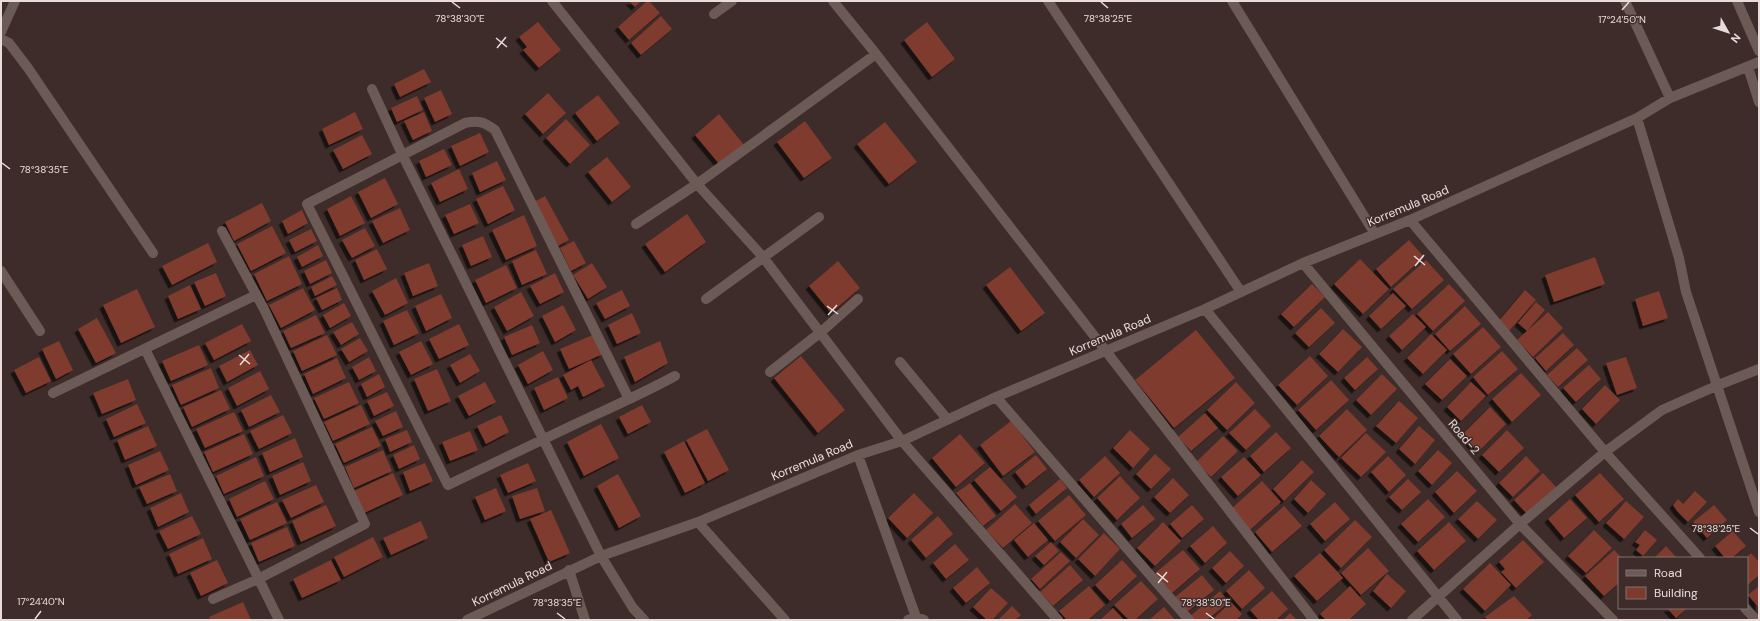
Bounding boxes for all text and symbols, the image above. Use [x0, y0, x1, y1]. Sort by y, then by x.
text: 78°38'30"E [435, 12, 485, 25]
text: 78°38'25"E [1084, 12, 1133, 25]
north arrow [1708, 12, 1748, 52]
text: 17°24'50"N [1598, 13, 1646, 26]
text: N [1728, 31, 1744, 46]
text: 78°38'35"E [20, 163, 69, 176]
street label: Korremula Road [1365, 182, 1451, 230]
street label: Korremula Road [1067, 311, 1153, 359]
street label: Road-2 [1445, 416, 1483, 458]
street label: Korremula Road [769, 436, 855, 484]
text: 78°38'25"E [1692, 522, 1741, 535]
legend [1618, 557, 1748, 609]
street label: Korremula Road [469, 558, 555, 610]
text: Road [1654, 565, 1682, 581]
text: Building [1654, 585, 1698, 601]
text: 17°24'40"N [17, 595, 65, 608]
text: 78°38'35"E [533, 596, 582, 609]
text: 78°38'30"E [1181, 596, 1231, 609]

